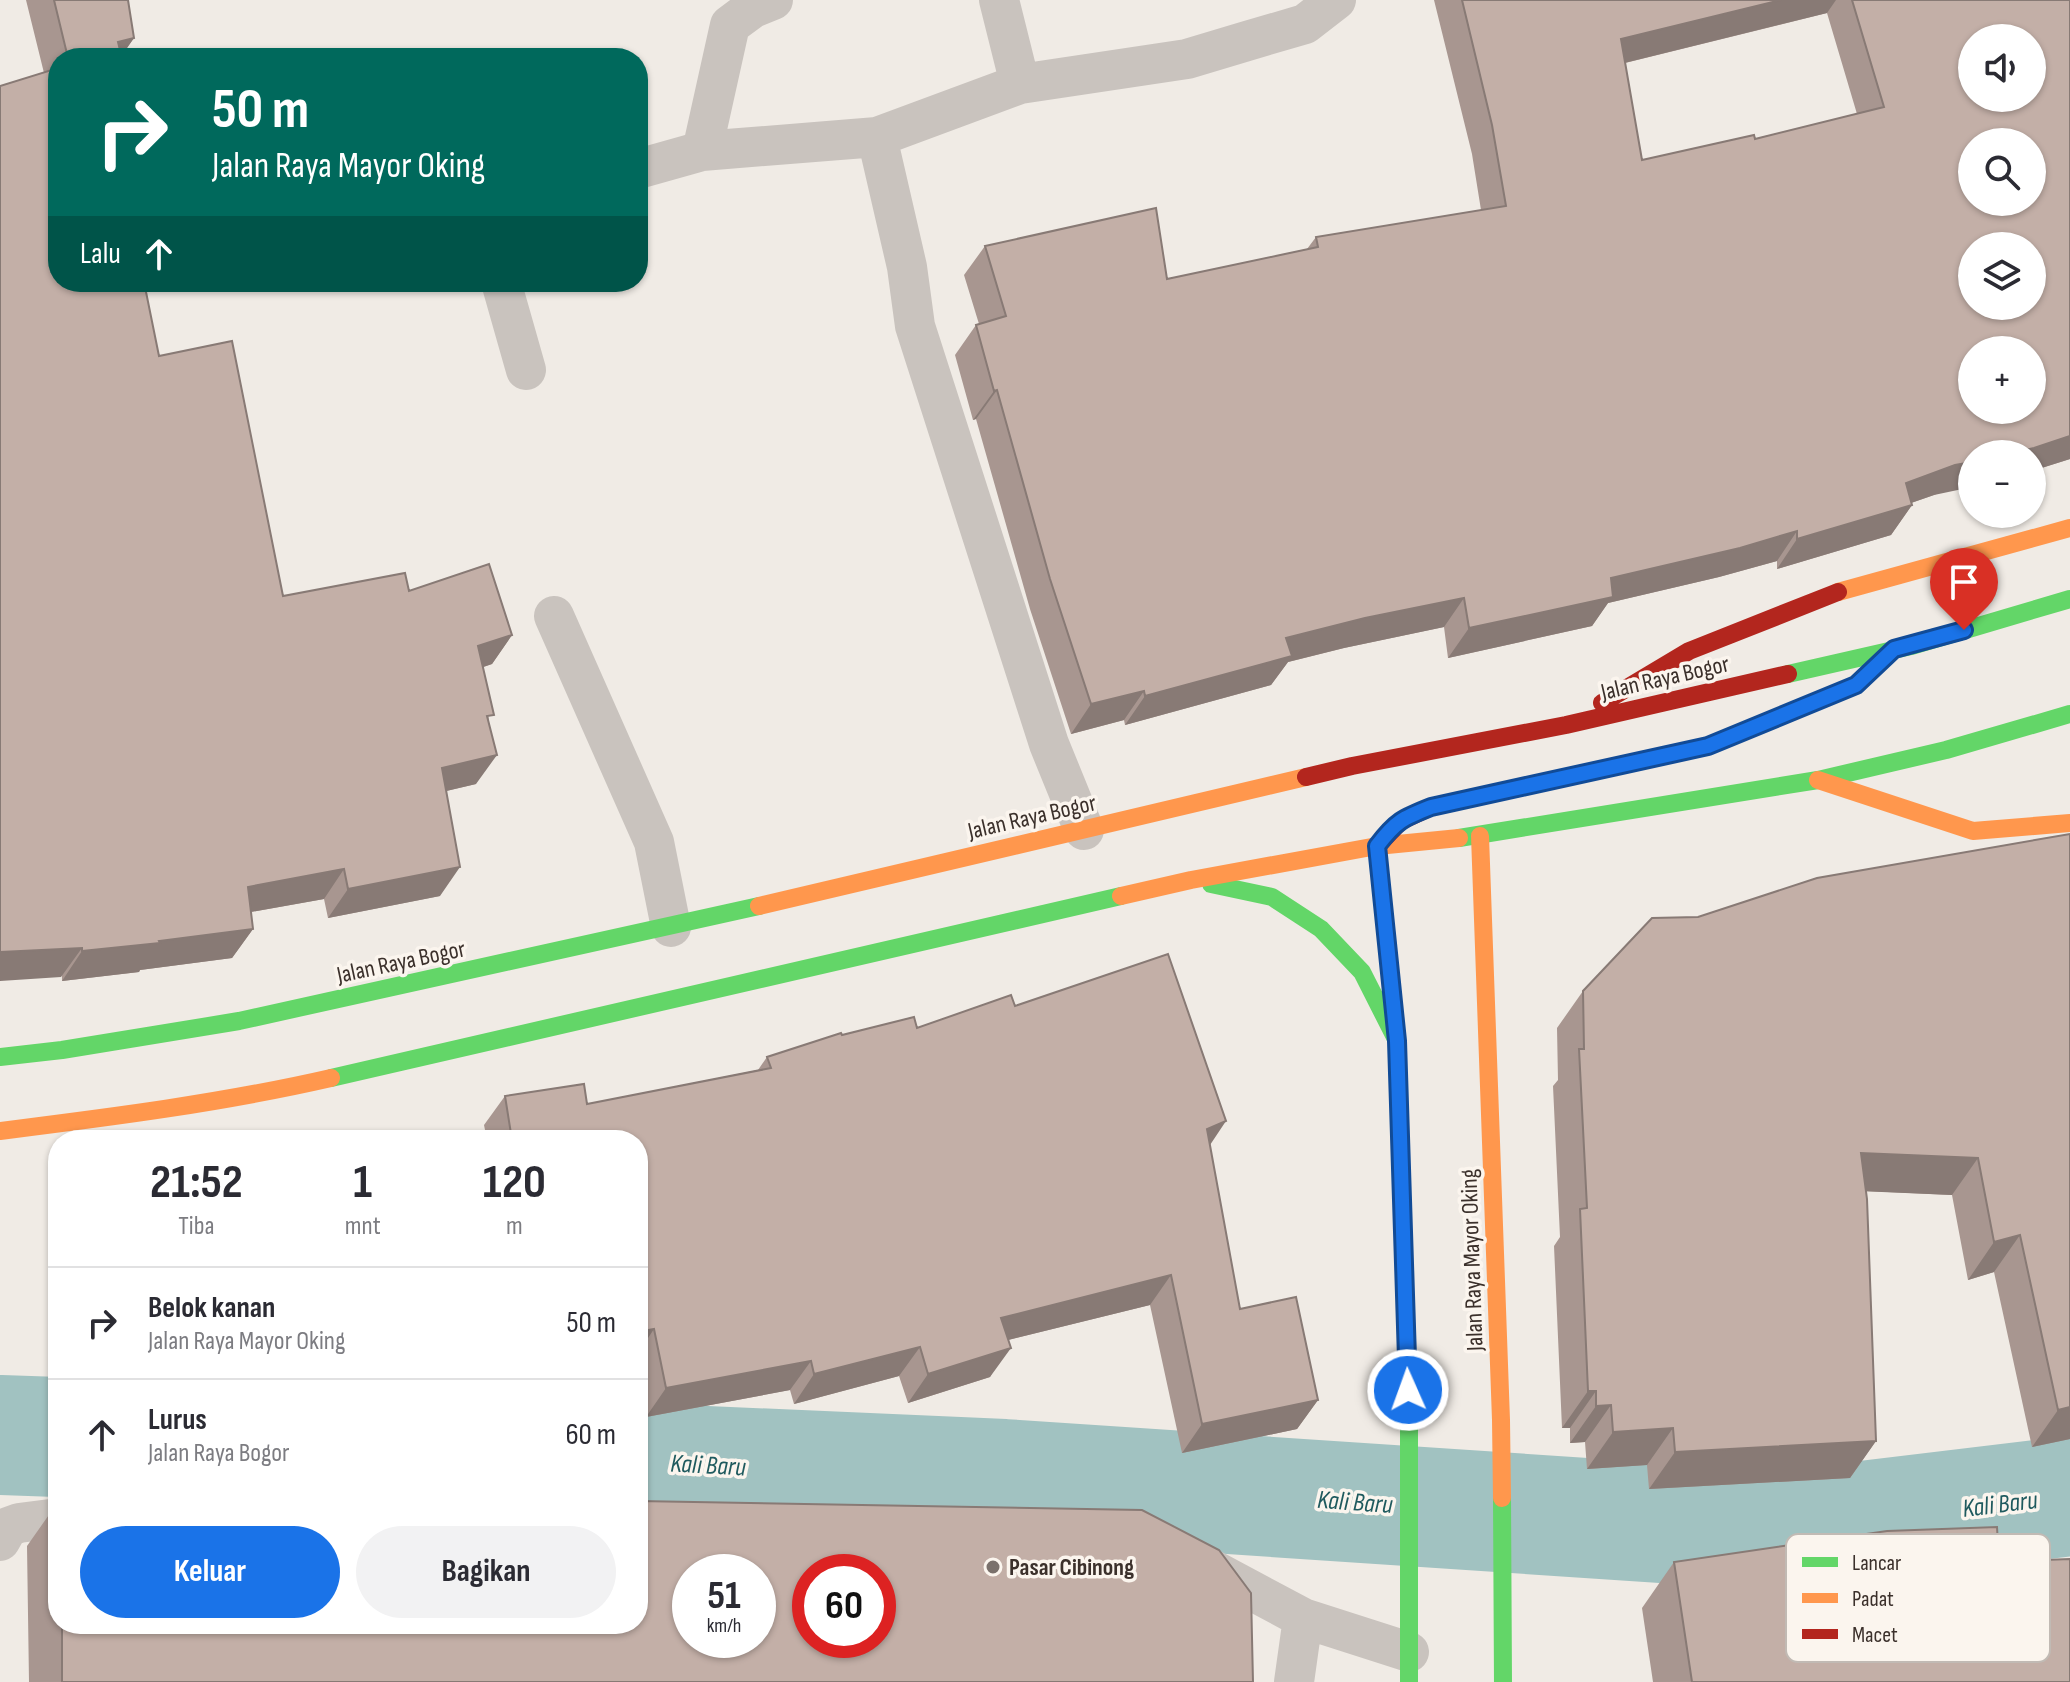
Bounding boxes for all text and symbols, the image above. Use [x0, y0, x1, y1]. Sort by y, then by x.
map controls [1958, 24, 2046, 528]
button: sound [1958, 24, 2046, 112]
text: 50 m [212, 77, 309, 144]
icon: right [80, 80, 184, 184]
button: search [1958, 128, 2046, 216]
text: Jalan Raya Mayor Oking [212, 145, 485, 188]
icon: ahead [137, 232, 181, 276]
button: layers [1958, 232, 2046, 320]
text: Lalu [80, 236, 121, 272]
button: + [1958, 336, 2046, 424]
button: − [1958, 440, 2046, 528]
pin [1930, 548, 1998, 630]
icon: arrive [1942, 560, 1986, 604]
street label: Jalan Raya Bogor [1597, 649, 1732, 707]
street label: Jalan Raya Bogor [964, 788, 1099, 846]
street label: Jalan Raya Bogor [333, 934, 468, 990]
text: 21:52 [150, 1154, 243, 1211]
text: 1 [353, 1154, 372, 1211]
text: 120 [483, 1154, 546, 1211]
street label: Jalan Raya Mayor Oking [1454, 1168, 1490, 1353]
text: Tiba [178, 1211, 214, 1242]
text: mnt [345, 1211, 381, 1242]
text: m [506, 1211, 523, 1242]
text: Belok kanan [148, 1290, 275, 1326]
icon: right [80, 1301, 124, 1345]
text: 50 m [567, 1305, 616, 1341]
text: Jalan Raya Mayor Oking [148, 1326, 345, 1357]
position arrow [1366, 1348, 1450, 1432]
text: Lurus [148, 1402, 207, 1438]
icon: ahead [80, 1413, 124, 1457]
text: 60 m [565, 1417, 616, 1453]
text: Jalan Raya Bogor [148, 1438, 290, 1469]
water label: Kali Baru [669, 1449, 747, 1483]
water label: Kali Baru [1316, 1485, 1394, 1521]
water label: Kali Baru [1961, 1485, 2040, 1525]
button: Keluar [80, 1526, 340, 1618]
button: Bagikan [356, 1526, 616, 1618]
legend [1786, 1534, 2050, 1662]
text: Lancar [1852, 1550, 1901, 1577]
place label: Pasar Cibinong [1009, 1553, 1134, 1582]
speed limit sign: 60 [792, 1554, 896, 1658]
marker: Pasar Cibinong [984, 1558, 1002, 1576]
text: 51 [707, 1572, 741, 1620]
text: Padat [1852, 1586, 1894, 1613]
text: km/h [707, 1614, 741, 1638]
text: Macet [1852, 1622, 1898, 1649]

